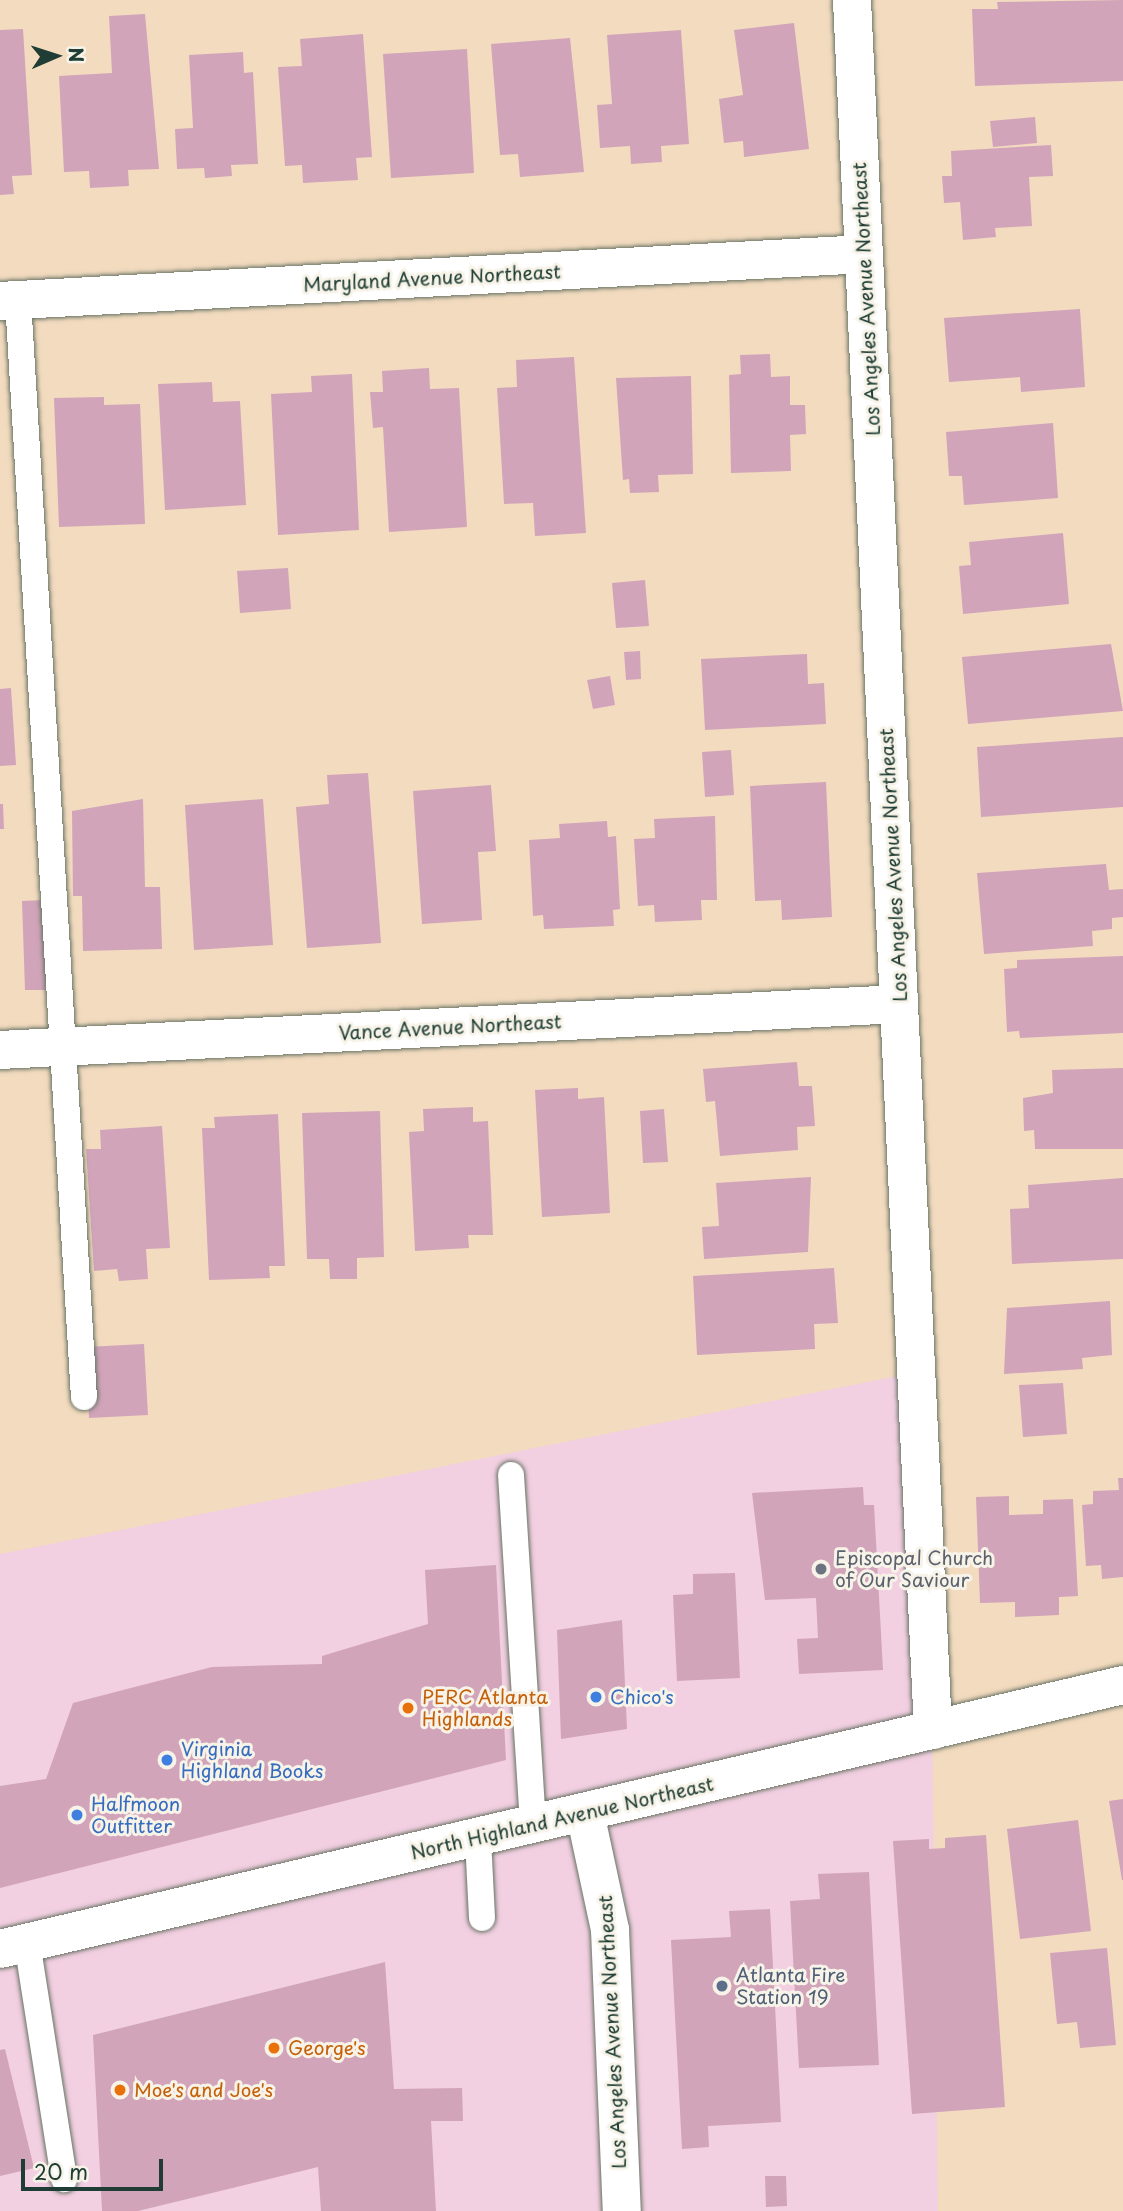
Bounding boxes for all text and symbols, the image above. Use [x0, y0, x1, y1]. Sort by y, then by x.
north arrow [21, 21, 91, 91]
text: N [63, 47, 91, 63]
street label: Los Angeles Avenue Northeast [847, 160, 885, 438]
street label: Maryland Avenue Northeast [303, 260, 561, 296]
street label: Los Angeles Avenue Northeast [874, 726, 912, 1004]
street label: Vance Avenue Northeast [338, 1010, 562, 1044]
place label: Episcopal Church of Our Saviour [835, 1547, 993, 1591]
marker: Episcopal Church of Our Saviour [813, 1561, 829, 1577]
place label: PERC Atlanta Highlands [422, 1686, 550, 1730]
place label: Chico's [610, 1686, 674, 1708]
marker: Chico's [588, 1689, 604, 1705]
marker: PERC Atlanta Highlands [400, 1700, 416, 1716]
place label: Virginia Highland Books [181, 1738, 324, 1782]
marker: Virginia Highland Books [159, 1752, 175, 1768]
street label: North Highland Avenue Northeast [408, 1772, 716, 1864]
place label: Halfmoon Outfitter [91, 1793, 180, 1837]
marker: Halfmoon Outfitter [69, 1807, 85, 1823]
street label: Los Angeles Avenue Northeast [593, 1893, 631, 2171]
place label: Atlanta Fire Station 19 [736, 1964, 847, 2008]
marker: Atlanta Fire Station 19 [714, 1978, 730, 1994]
place label: George's [288, 2037, 366, 2059]
marker: George's [266, 2040, 282, 2056]
place label: Moe's and Joe's [134, 2079, 275, 2101]
marker: Moe's and Joe's [112, 2082, 128, 2098]
scale bar [24, 2144, 166, 2188]
text: 20 m [34, 2155, 88, 2187]

